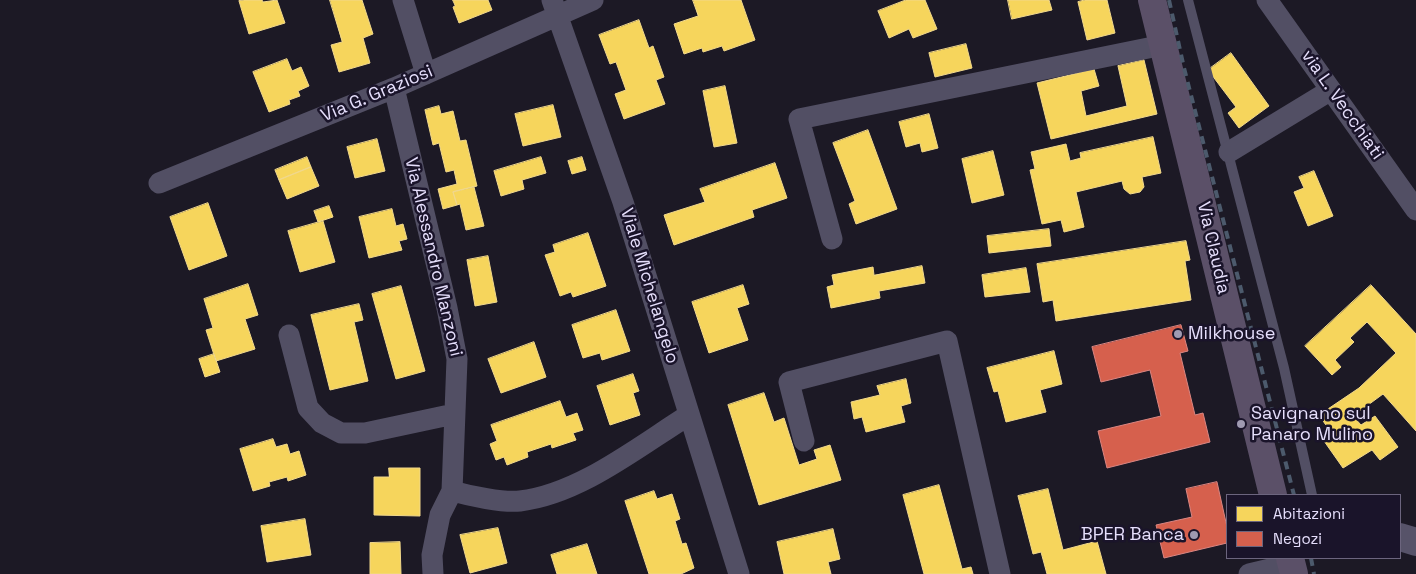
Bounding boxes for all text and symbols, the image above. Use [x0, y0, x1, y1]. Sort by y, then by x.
street label: via L. Vecchiati [1296, 46, 1388, 164]
street label: Via G. Graziosi [318, 61, 436, 127]
street label: Via Alessandro Manzoni [400, 155, 466, 359]
street label: Via Claudia [1192, 200, 1234, 296]
street label: Viale Michelangelo [615, 206, 683, 366]
place label: Milkhouse [1188, 323, 1275, 345]
marker: Milkhouse [1172, 328, 1184, 340]
place label: Savignano sul Panaro Mulino [1251, 403, 1373, 446]
marker: Savignano sul Panaro Mulino [1235, 418, 1247, 430]
legend [1226, 494, 1401, 559]
text: Abitazioni [1273, 504, 1345, 523]
place label: BPER Banca [1081, 524, 1184, 546]
marker: BPER Banca [1188, 529, 1200, 541]
text: Negozi [1273, 529, 1322, 548]

